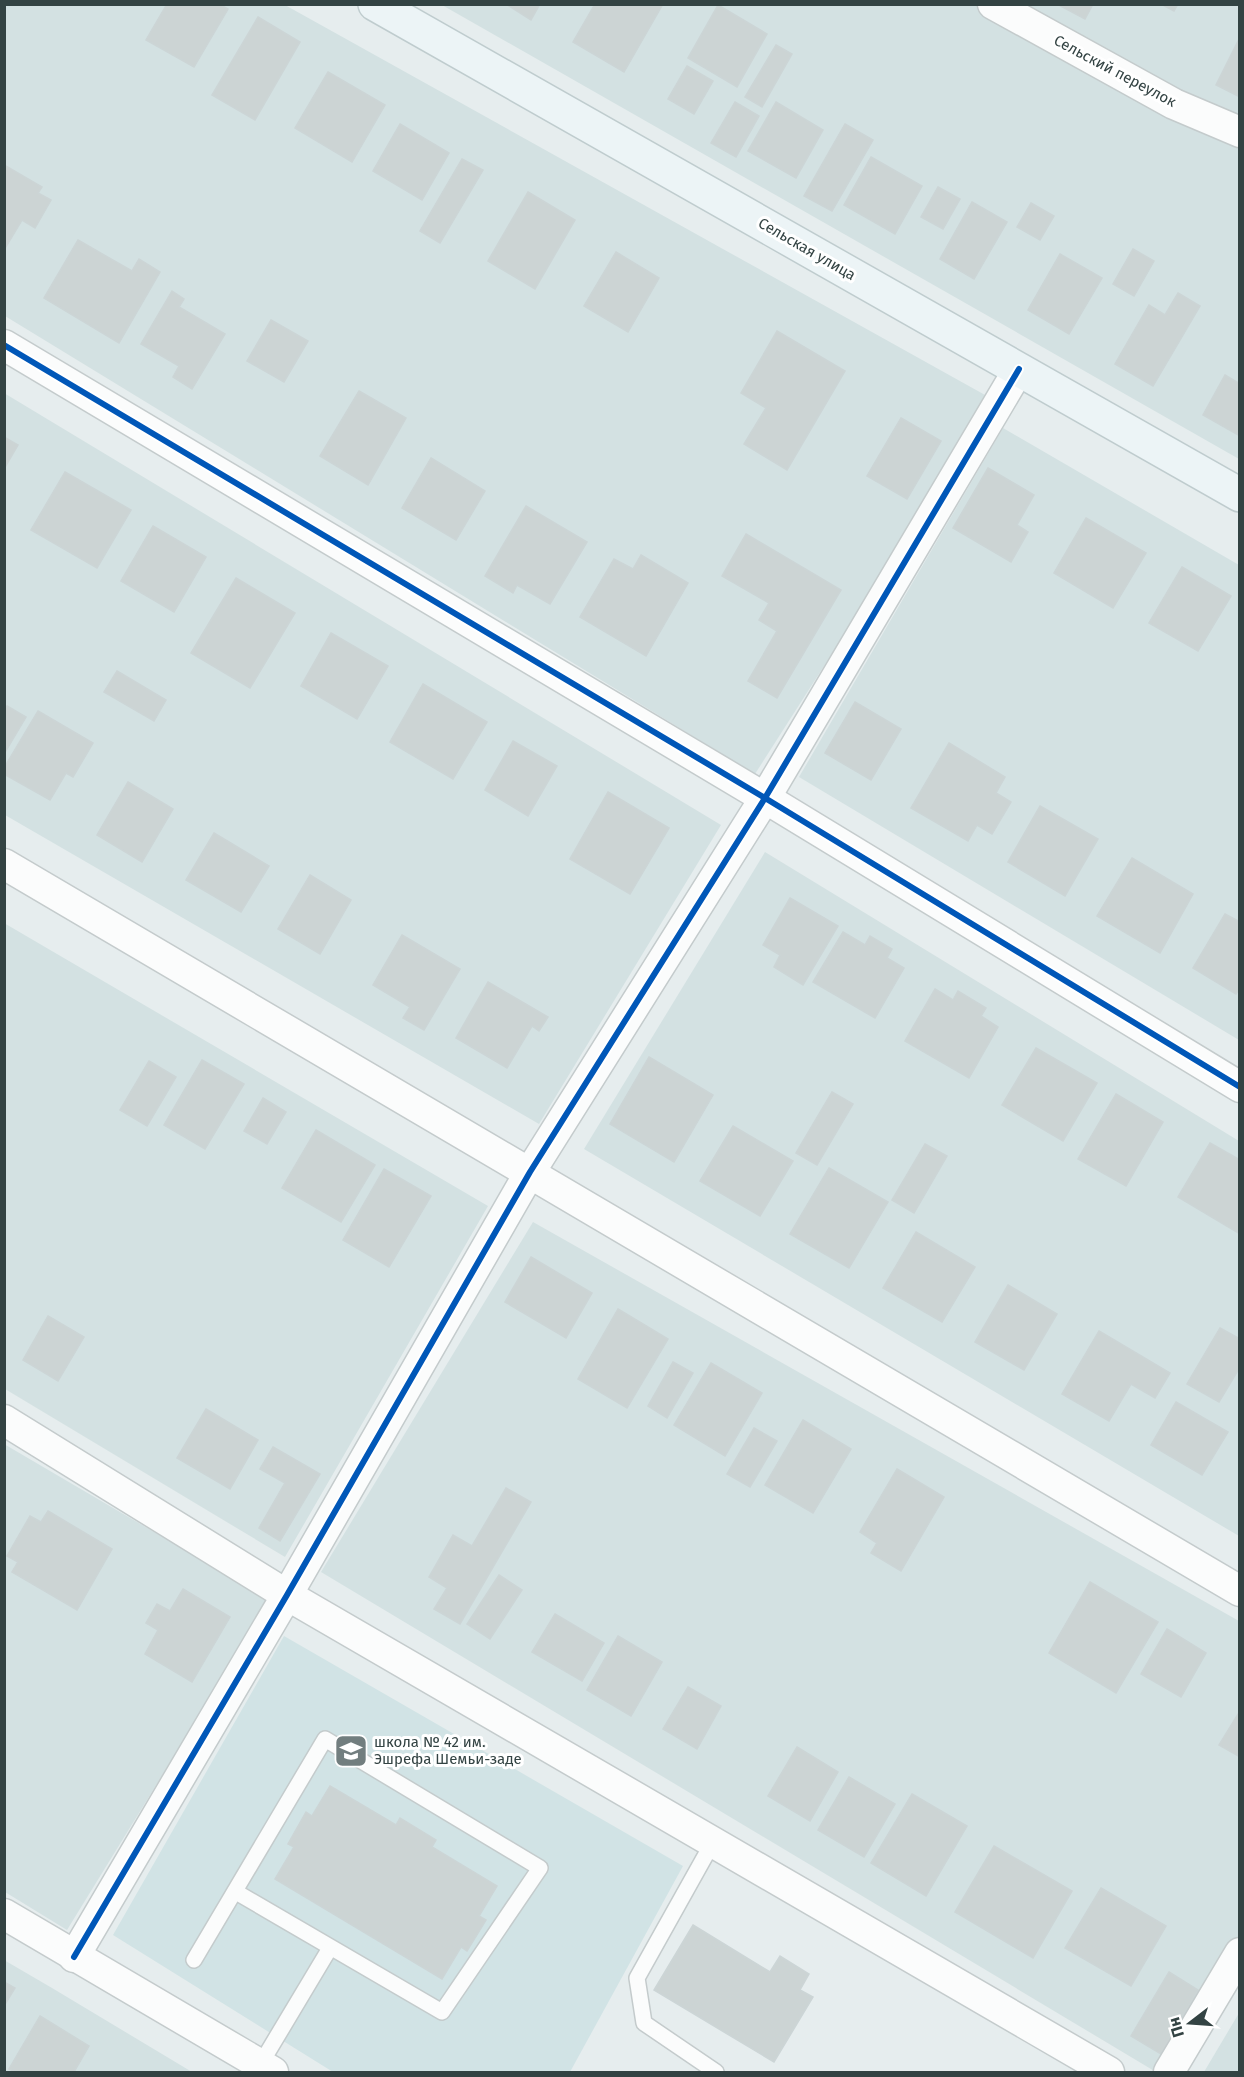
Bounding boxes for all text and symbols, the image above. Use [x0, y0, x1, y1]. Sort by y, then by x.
street label: Сельский переулок [1051, 31, 1179, 111]
street label: Сельская улица [755, 214, 859, 284]
school or university icon: школа № 42 им. Эшрефа Шемьи-заде [333, 1733, 369, 1769]
place label: школа № 42 им. Эшрефа Шемьи-заде [374, 1733, 522, 1768]
north arrow [1160, 1993, 1220, 2053]
text: Пн [1164, 2015, 1188, 2040]

